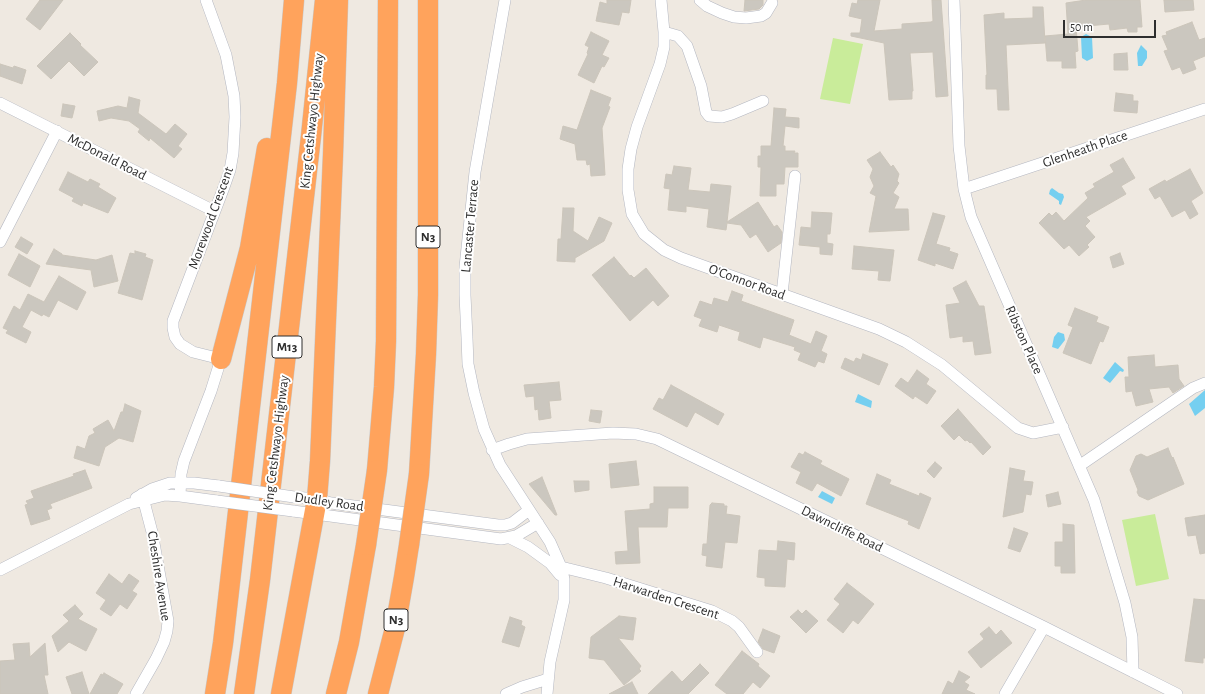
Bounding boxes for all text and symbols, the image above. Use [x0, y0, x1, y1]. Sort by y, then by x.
scale bar [1065, 12, 1158, 38]
text: 50 m [1070, 21, 1093, 33]
street label: King Cetshwayo Highway [297, 52, 327, 190]
street label: Glenheath Place [1040, 127, 1130, 171]
street label: McDonald Road [65, 130, 149, 184]
street label: Morewood Crescent [185, 165, 237, 271]
street label: Lancaster Terrace [458, 179, 482, 273]
road number: N3 [416, 226, 440, 248]
street label: O'Connor Road [706, 260, 788, 304]
street label: Ribston Place [1001, 303, 1047, 377]
road number: M13 [272, 336, 302, 358]
street label: King Cetshwayo Highway [259, 374, 293, 512]
street label: Dudley Road [293, 489, 365, 515]
street label: Dawncliffe Road [798, 502, 886, 556]
street label: Cheshire Avenue [144, 530, 174, 622]
street label: Harwarden Crescent [611, 573, 721, 623]
road number: N3 [384, 609, 408, 631]

